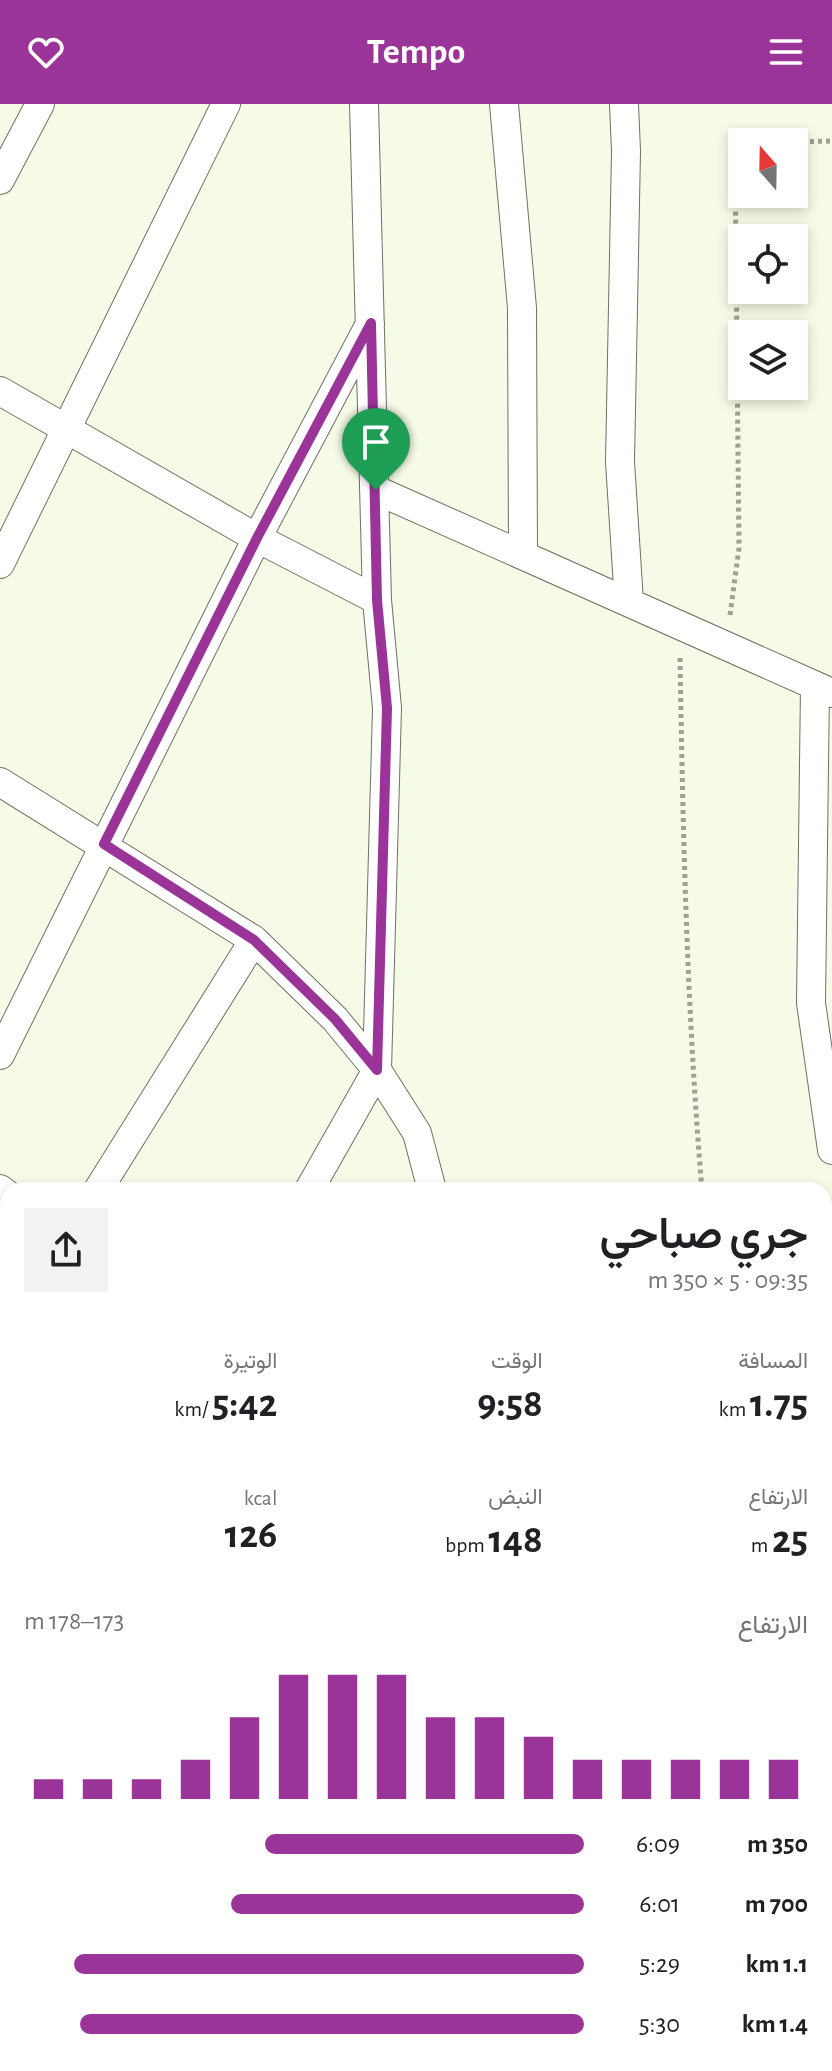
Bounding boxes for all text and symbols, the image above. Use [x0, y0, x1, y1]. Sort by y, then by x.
icon: heart [24, 30, 68, 74]
icon: menu [764, 30, 808, 74]
text: Tempo [367, 34, 465, 70]
north arrow [728, 128, 808, 208]
map controls [728, 128, 808, 400]
button: locate [728, 224, 808, 304]
button: layers [728, 320, 808, 400]
pin [342, 408, 410, 490]
icon: arrive [354, 420, 398, 464]
button: share [24, 1208, 108, 1292]
text: جري صباحي [600, 1213, 808, 1257]
text: 09:35 · 5 × 350 m [648, 1267, 808, 1293]
text: الوتيرة [224, 1350, 277, 1372]
text: الوقت [491, 1350, 543, 1372]
text: المسافة [738, 1350, 808, 1372]
text: 5:42 [212, 1384, 277, 1424]
text: 9:58 [477, 1384, 543, 1424]
text: 1.75 [750, 1384, 808, 1424]
text: /km [174, 1398, 212, 1420]
text: km [719, 1398, 750, 1420]
text: النبض [488, 1486, 543, 1508]
text: الارتفاع [748, 1486, 808, 1508]
text: kcal [244, 1487, 277, 1509]
text: 126 [225, 1515, 277, 1555]
text: 148 [488, 1520, 543, 1560]
text: 25 [772, 1520, 808, 1560]
text: bpm [445, 1534, 488, 1556]
text: m [751, 1534, 772, 1556]
text: 173–178 m [24, 1608, 124, 1634]
text: الارتفاع [737, 1612, 808, 1638]
text: 6:09 [636, 1831, 680, 1857]
text: 350 m [747, 1831, 808, 1857]
text: 6:01 [639, 1891, 680, 1917]
text: 700 m [745, 1891, 808, 1917]
text: 5:29 [639, 1951, 680, 1977]
text: 1.1 km [746, 1951, 808, 1977]
text: 5:30 [639, 2011, 680, 2037]
text: 1.4 km [742, 2011, 808, 2037]

